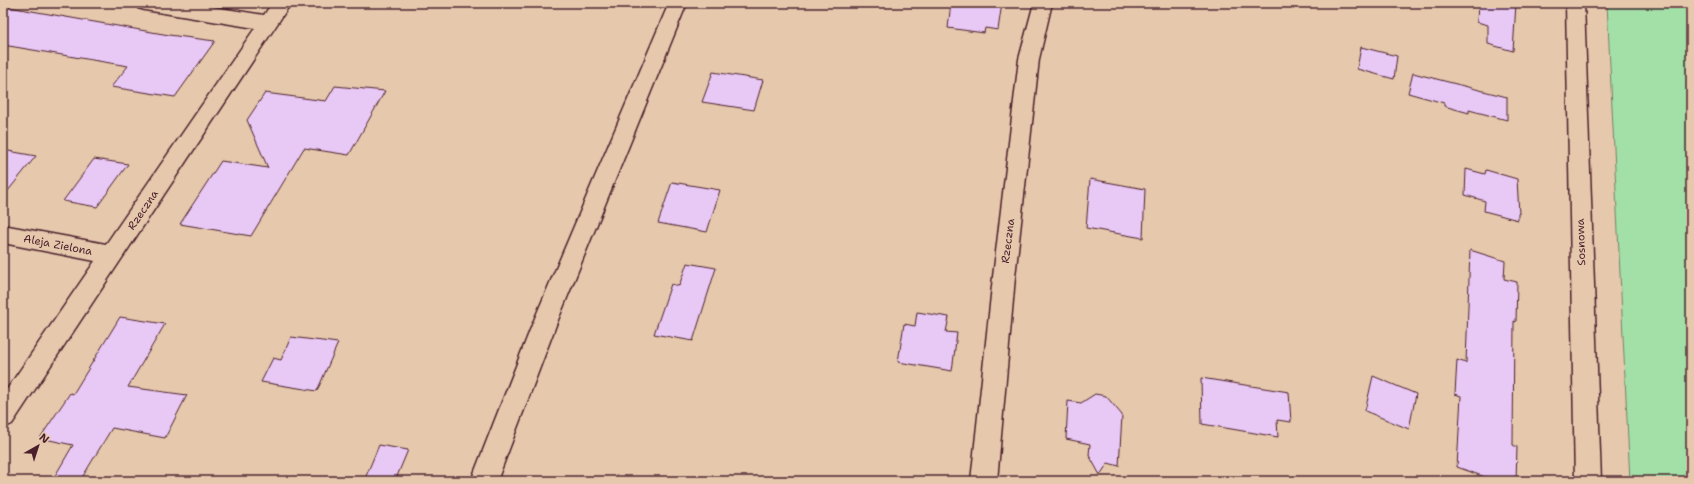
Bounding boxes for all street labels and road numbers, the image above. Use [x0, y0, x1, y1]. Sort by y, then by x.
street label: Rzeczna [124, 187, 162, 233]
street label: Rzeczna [998, 218, 1018, 264]
street label: Sosnowa [1573, 218, 1589, 266]
street label: Aleja Zielona [22, 231, 94, 259]

